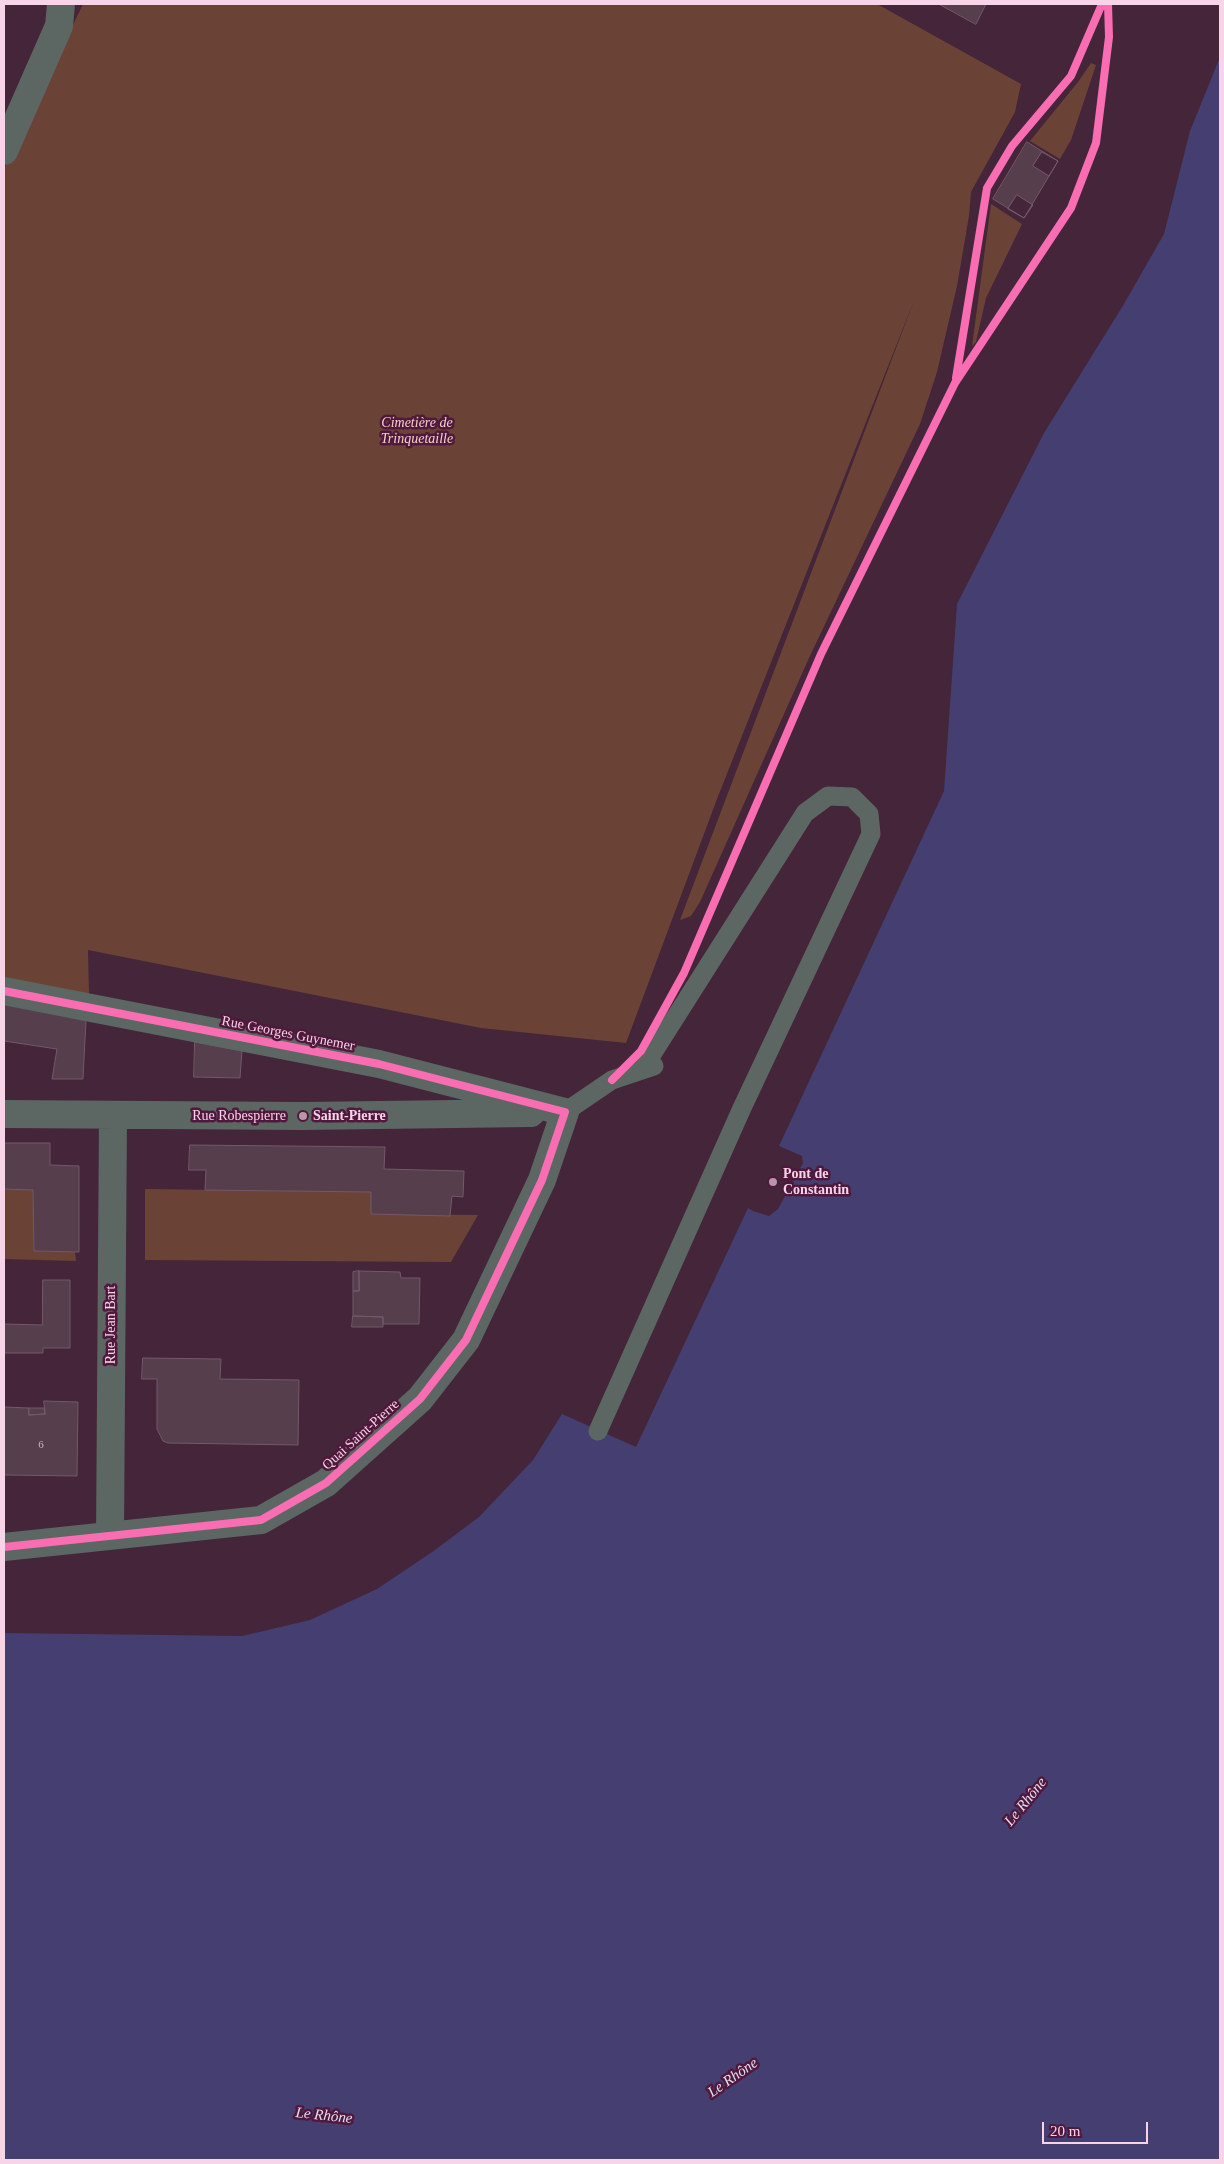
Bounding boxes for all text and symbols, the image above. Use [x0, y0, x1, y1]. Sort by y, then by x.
park label: Cimetière de Trinquetaille [381, 415, 453, 448]
street label: Rue Georges Guynemer [220, 1013, 356, 1055]
street label: Rue Robespierre [192, 1108, 286, 1124]
place label: Saint-Pierre [313, 1108, 386, 1124]
marker: Saint-Pierre [297, 1110, 309, 1122]
place label: Pont de Constantin [783, 1166, 849, 1198]
marker: Pont de Constantin [767, 1176, 779, 1188]
street label: Rue Jean Bart [103, 1286, 119, 1364]
street label: Quai Saint-Pierre [319, 1396, 403, 1474]
house number: 6 [38, 1438, 44, 1452]
water label: Le Rhône [1001, 1774, 1051, 1830]
water label: Le Rhône [704, 2054, 762, 2102]
water label: Le Rhône [295, 2104, 353, 2128]
scale bar [1044, 2112, 1150, 2144]
text: 20 m [1050, 2123, 1080, 2139]

